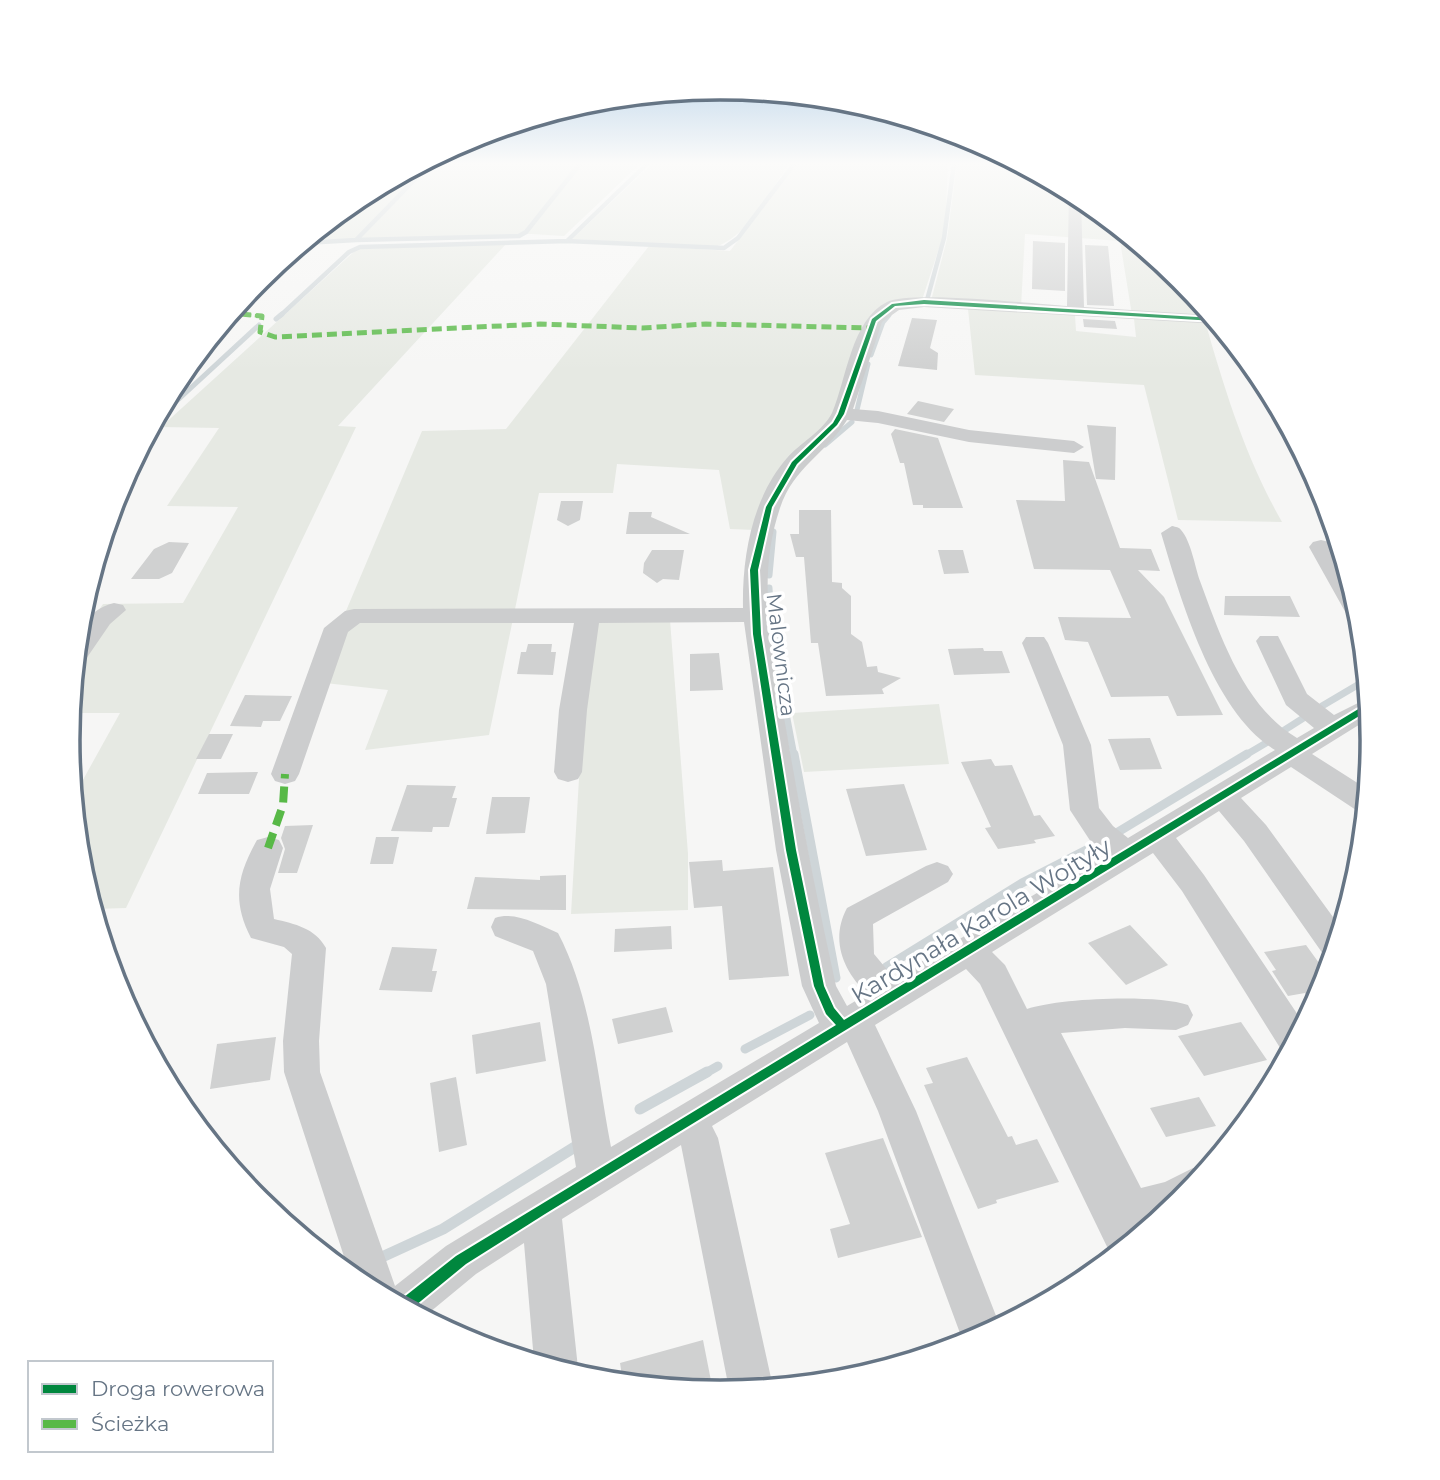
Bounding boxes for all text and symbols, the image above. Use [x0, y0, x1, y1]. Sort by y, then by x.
street label: Malownicza [762, 592, 801, 718]
street label: Kardynała Karola Wojtyły [846, 832, 1116, 1010]
legend [28, 1361, 273, 1452]
text: Droga rowerowa [91, 1376, 265, 1401]
text: Ścieżka [91, 1411, 169, 1436]

